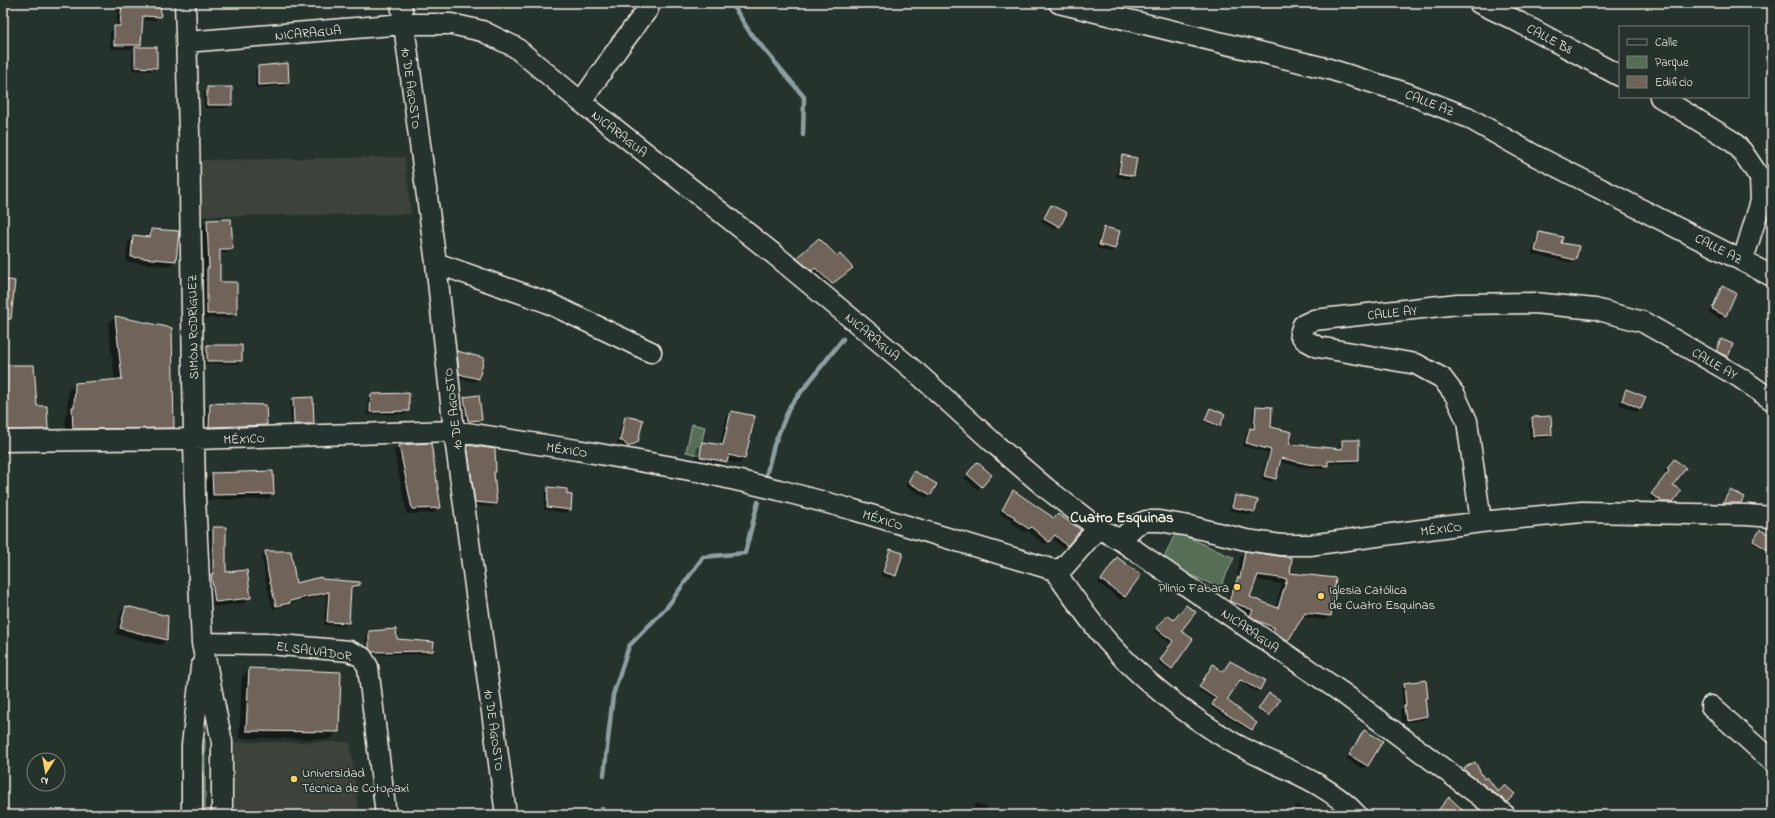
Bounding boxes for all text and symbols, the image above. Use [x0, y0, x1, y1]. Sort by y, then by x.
street label: CALLE B8 [1523, 19, 1576, 59]
street label: NICARAGUA [274, 21, 342, 46]
legend [1619, 26, 1749, 98]
text: Calle [1655, 34, 1678, 52]
street label: 10 DE AGOSTO [395, 46, 426, 130]
text: Parque [1655, 54, 1689, 72]
text: Edificio [1655, 74, 1693, 92]
street label: CALLE AZ [1402, 85, 1457, 121]
street label: NICARAGUA [587, 106, 651, 162]
street label: CALLE AZ [1691, 229, 1745, 269]
street label: SIMÓN RODRÍGUEZ [183, 275, 204, 379]
street label: CALLE AY [1366, 301, 1418, 326]
street label: NICARAGUA [840, 308, 904, 366]
street label: CALLE AY [1688, 344, 1741, 385]
street label: 10 DE AGOSTO [439, 367, 468, 451]
street label: MÉXICO [223, 429, 265, 450]
street label: MÉXICO [545, 438, 589, 463]
street label: MÉXICO [860, 505, 905, 536]
district label: Cuatro Esquinas [1070, 507, 1174, 529]
street label: MÉXICO [1419, 518, 1463, 541]
place label: Plinio Fabara [1159, 579, 1229, 598]
place label: Iglesia Católica de Cuatro Esquinas [1329, 581, 1435, 615]
marker: Plinio Fabara [1232, 582, 1242, 592]
marker: Iglesia Católica de Cuatro Esquinas [1316, 591, 1326, 601]
street label: NICARAGUA [1217, 604, 1283, 658]
street label: EL SALVADOR [275, 637, 353, 666]
street label: 10 DE AGOSTO [478, 688, 509, 772]
north arrow [26, 752, 66, 792]
place label: Universidad Técnica de Cotopaxi [302, 764, 409, 798]
text: N [39, 772, 49, 789]
marker: Universidad Técnica de Cotopaxi [289, 774, 299, 784]

